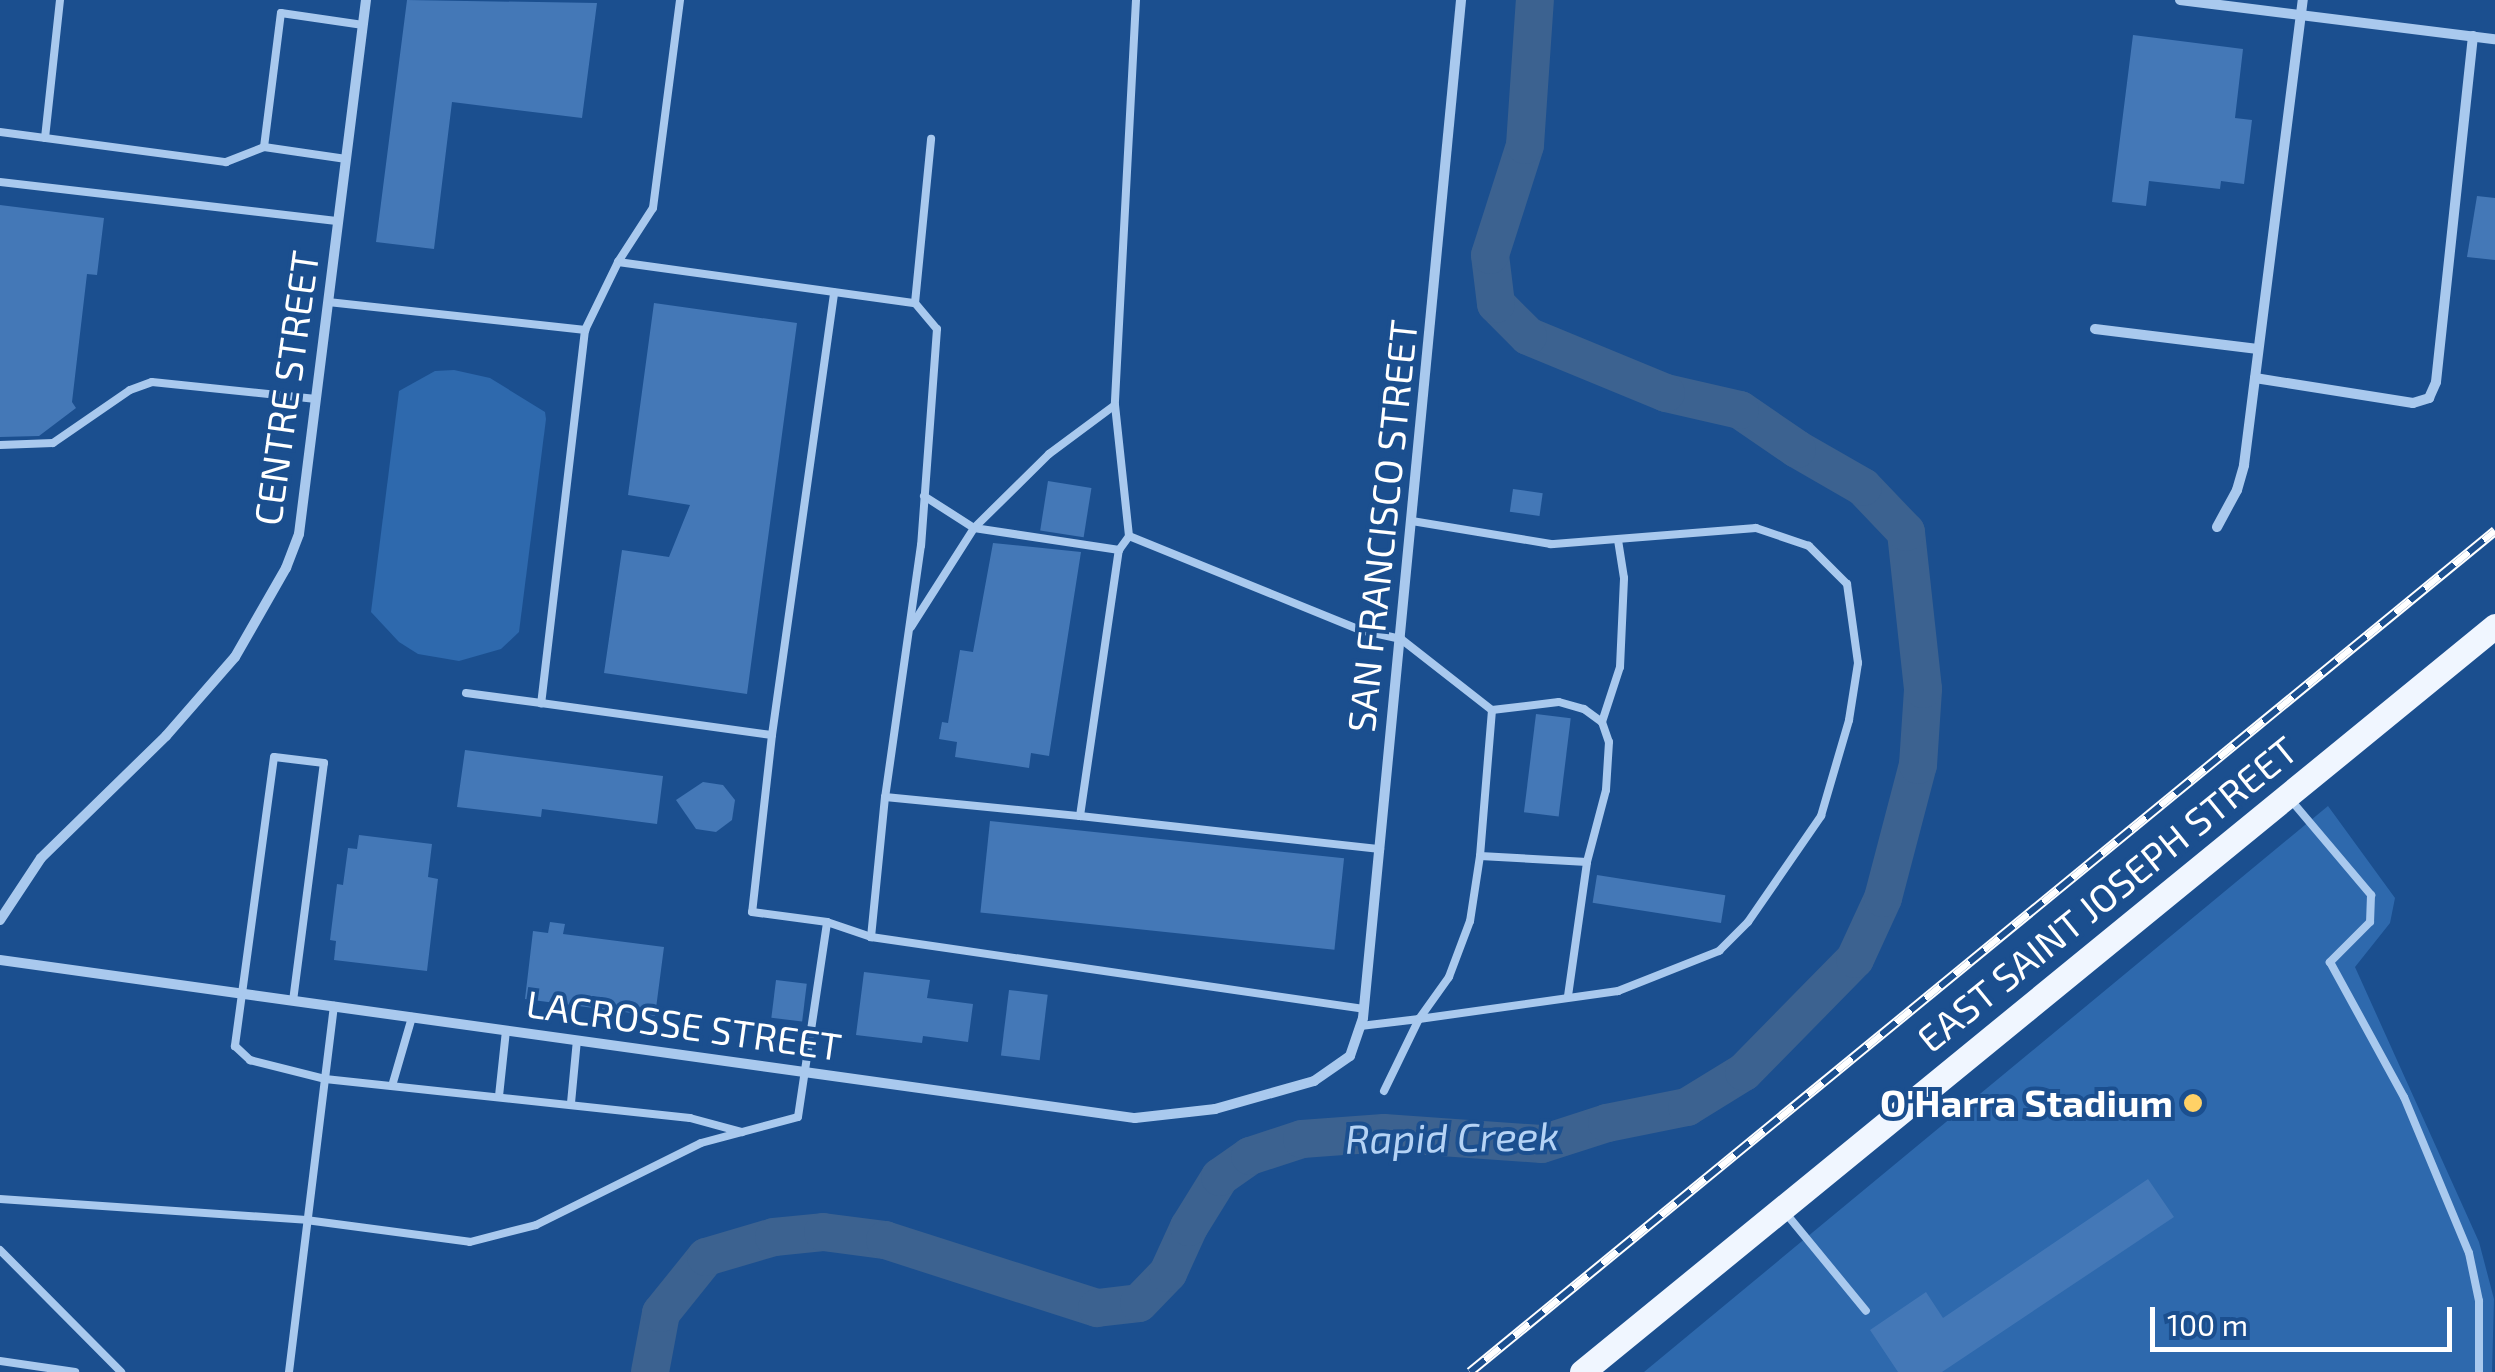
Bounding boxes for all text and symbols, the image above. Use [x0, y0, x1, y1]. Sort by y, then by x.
street label: CENTRE STREET [244, 248, 328, 528]
street label: SAN FRANCISCO STREET [1338, 318, 1426, 734]
street label: EAST SAINT JOSEPH STREET [1907, 726, 2307, 1062]
street label: LACROSSE STREET [524, 980, 844, 1070]
place label: O'Harra Stadium [1880, 1080, 2173, 1126]
marker: O'Harra Stadium [2182, 1092, 2204, 1114]
water label: Rapid Creek [1345, 1110, 1559, 1162]
scale bar [2155, 1287, 2458, 1349]
text: 100 m [2167, 1306, 2248, 1342]

